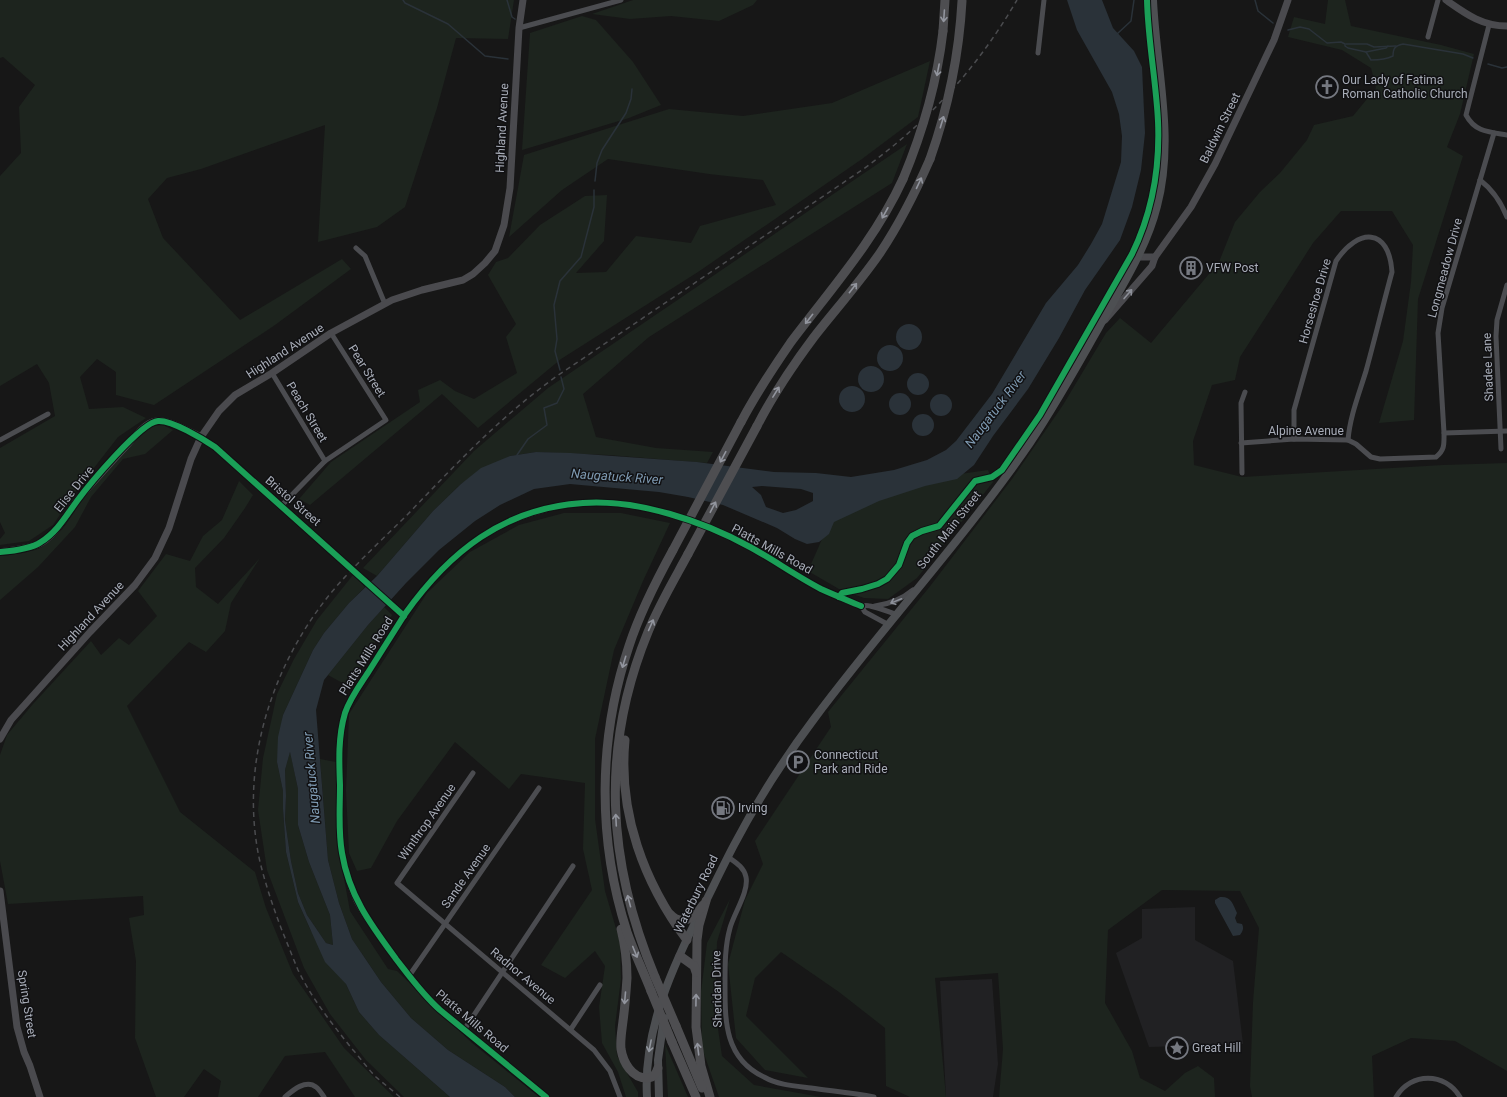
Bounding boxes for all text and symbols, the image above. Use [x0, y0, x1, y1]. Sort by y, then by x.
one-way arrow [941, 9, 948, 22]
one-way arrow [933, 63, 941, 76]
place label: Our Lady of Fatima Roman Catholic Church [1342, 73, 1468, 101]
church icon: Our Lady of Fatima Roman Catholic Church [1314, 74, 1340, 100]
street label: Highland Avenue [493, 83, 511, 173]
street label: Baldwin Street [1197, 90, 1243, 166]
one-way arrow [939, 115, 946, 128]
one-way arrow [916, 177, 923, 189]
one-way arrow [880, 207, 888, 219]
street label: Longmeadow Drive [1425, 217, 1465, 319]
building icon: VFW Post [1178, 255, 1204, 281]
street label: Horseshoe Drive [1296, 257, 1334, 345]
place label: VFW Post [1206, 261, 1258, 275]
one-way arrow [848, 282, 857, 293]
one-way arrow [1123, 288, 1132, 299]
one-way arrow [805, 313, 813, 324]
street label: Highland Avenue [243, 321, 327, 381]
street label: Shadee Lane [1480, 332, 1496, 402]
street label: Pear Street [345, 342, 389, 400]
water label: Naugatuck River [962, 368, 1029, 450]
street label: Peach Street [284, 379, 331, 445]
one-way arrow [772, 387, 780, 398]
street label: Alpine Avenue [1268, 424, 1344, 438]
one-way arrow [719, 450, 726, 462]
street label: Elise Drive [51, 463, 97, 515]
water label: Naugatuck River [571, 466, 664, 487]
street label: Bristol Street [262, 473, 324, 529]
street label: South Main Street [914, 488, 984, 572]
one-way arrow [710, 501, 718, 513]
street label: Platts Mills Road [729, 521, 815, 577]
street label: Highland Avenue [55, 578, 127, 654]
one-way arrow [891, 598, 903, 605]
street label: Platts Mills Road [336, 614, 396, 698]
one-way arrow [648, 620, 656, 632]
one-way arrow [620, 655, 627, 668]
water label: Naugatuck River [300, 731, 323, 824]
place label: Connecticut Park and Ride [814, 748, 888, 776]
parking icon: Connecticut Park and Ride [785, 749, 811, 775]
street label: Winthrop Avenue [395, 781, 459, 863]
fuel station icon: Irving [710, 795, 736, 821]
place label: Irving [738, 801, 768, 815]
one-way arrow [612, 814, 619, 827]
street label: Sande Avenue [439, 841, 493, 911]
street label: Waterbury Road [671, 853, 721, 935]
one-way arrow [625, 895, 632, 908]
street label: Radnor Avenue [488, 945, 558, 1007]
one-way arrow [632, 946, 639, 958]
street label: Sheridan Drive [709, 950, 725, 1028]
street label: Spring Street [15, 969, 39, 1039]
street label: Platts Mills Road [433, 987, 511, 1055]
one-way arrow [622, 991, 629, 1004]
one-way arrow [692, 994, 700, 1007]
place icon: Great Hill [1164, 1035, 1190, 1061]
one-way arrow [646, 1039, 654, 1052]
place label: Great Hill [1192, 1041, 1241, 1055]
one-way arrow [694, 1043, 702, 1056]

